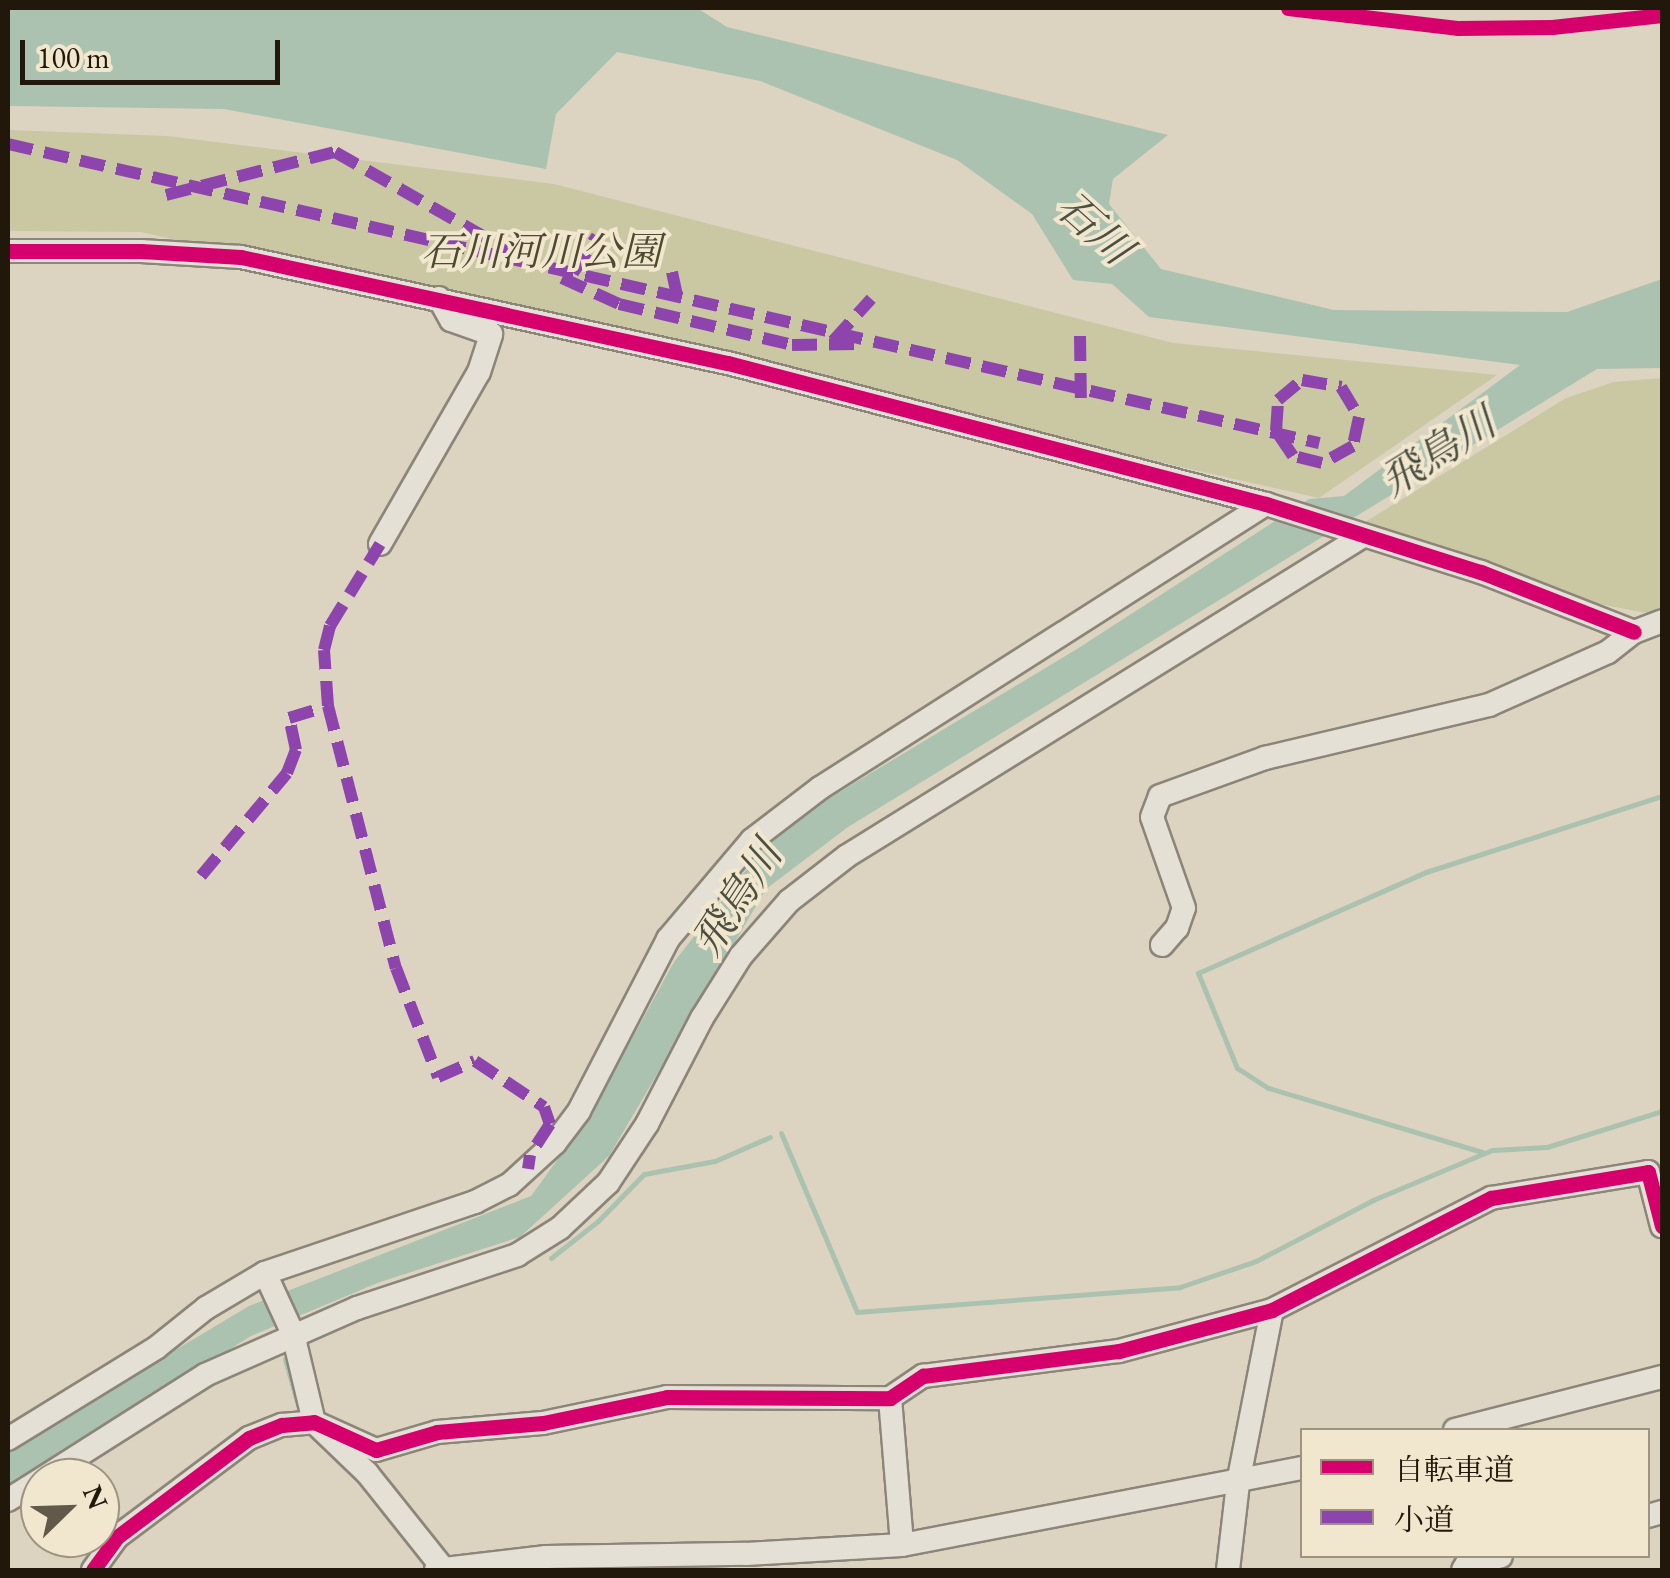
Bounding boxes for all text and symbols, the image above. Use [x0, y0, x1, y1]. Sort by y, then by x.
scale bar [25, 20, 285, 82]
text: 100 m [37, 38, 110, 77]
water label: 石川 [1046, 181, 1142, 275]
park label: 石川河川公園 [421, 227, 661, 275]
water label: 飛鳥川 [1371, 397, 1505, 507]
water label: 飛鳥川 [682, 831, 792, 965]
legend [1300, 1428, 1650, 1558]
text: 自転車道 [1394, 1450, 1514, 1489]
north arrow [20, 1458, 120, 1558]
text: N [75, 1480, 117, 1515]
text: 小道 [1394, 1500, 1454, 1539]

